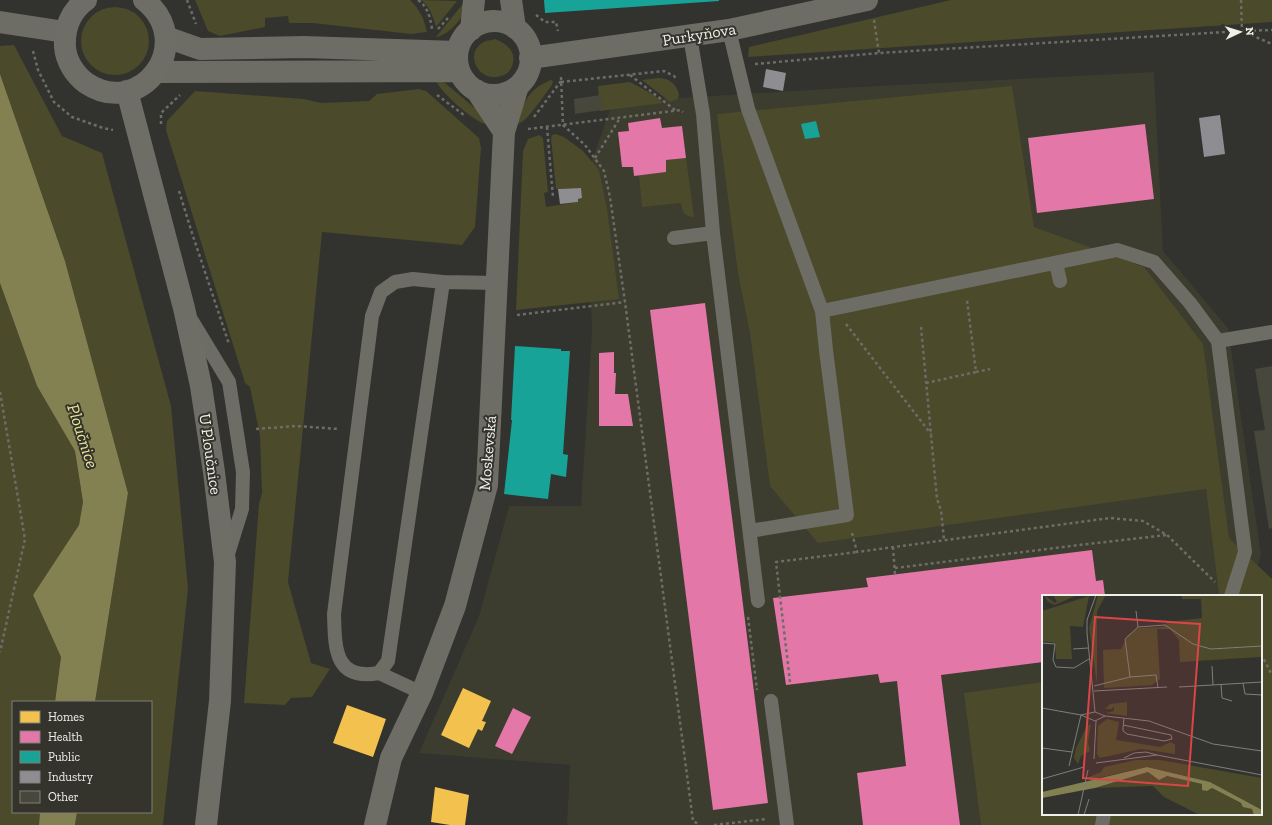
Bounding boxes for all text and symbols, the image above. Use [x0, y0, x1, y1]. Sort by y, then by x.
north arrow [1220, 12, 1260, 52]
street label: Purkyňova [661, 19, 738, 50]
text: N [1243, 27, 1256, 37]
water label: Ploučnice [63, 401, 103, 471]
street label: U Ploučnice [195, 412, 226, 496]
street label: Moskevská [475, 414, 500, 491]
inset map [1042, 595, 1262, 815]
legend [12, 701, 152, 813]
text: Homes [48, 710, 84, 724]
text: Health [48, 730, 83, 744]
text: Public [48, 750, 81, 764]
text: Industry [48, 770, 94, 784]
text: Other [48, 790, 79, 804]

